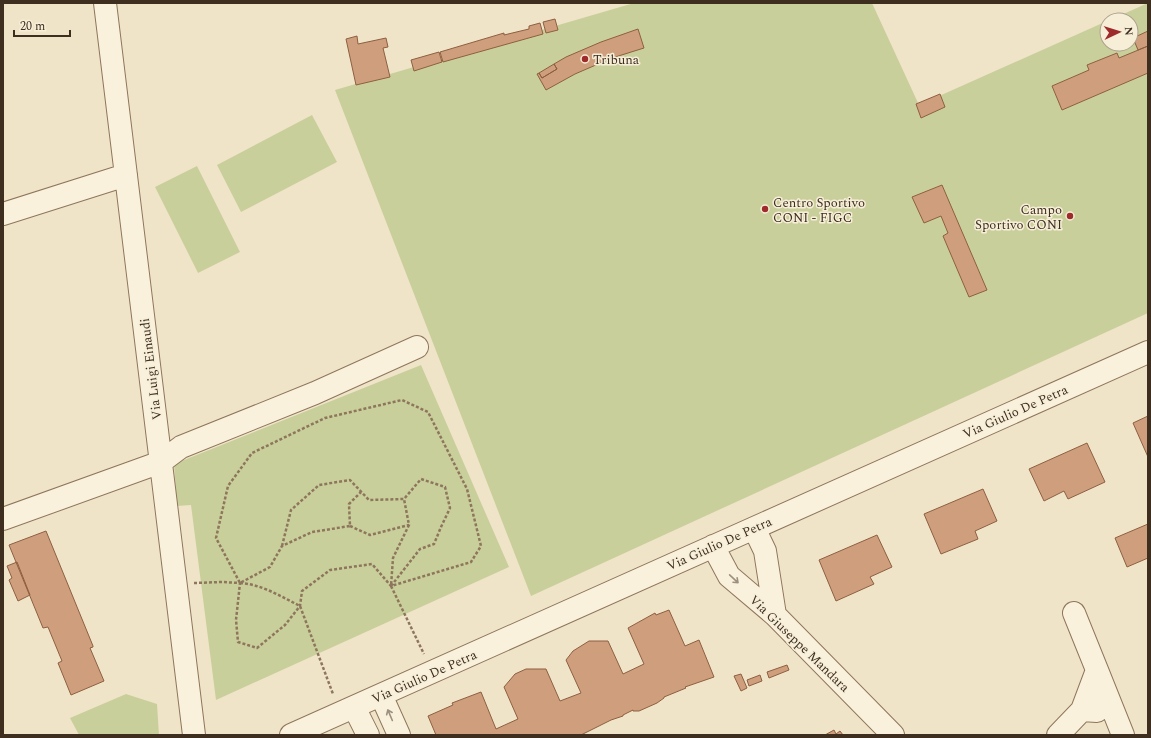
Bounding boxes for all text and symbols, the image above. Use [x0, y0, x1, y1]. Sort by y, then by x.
scale bar [14, 12, 70, 38]
north arrow [1099, 12, 1139, 52]
text: 20 m [20, 17, 45, 36]
text: N [1120, 26, 1137, 36]
place label: Tribuna [593, 50, 640, 70]
marker: Tribuna [580, 54, 590, 64]
place label: Centro Sportivo CONI - FIGC [773, 193, 865, 228]
place label: Campo Sportivo CONI [975, 200, 1062, 235]
marker: Centro Sportivo CONI - FIGC [760, 204, 770, 214]
marker: Campo Sportivo CONI [1065, 211, 1075, 221]
street label: Via Luigi Einaudi [135, 317, 167, 421]
street label: Via Giulio De Petra [960, 380, 1072, 444]
street label: Via Giulio De Petra [664, 512, 776, 576]
one-way arrow [729, 574, 739, 584]
street label: Via Giuseppe Mandara [745, 590, 854, 697]
street label: Via Giulio De Petra [369, 645, 481, 709]
one-way arrow [386, 709, 393, 721]

